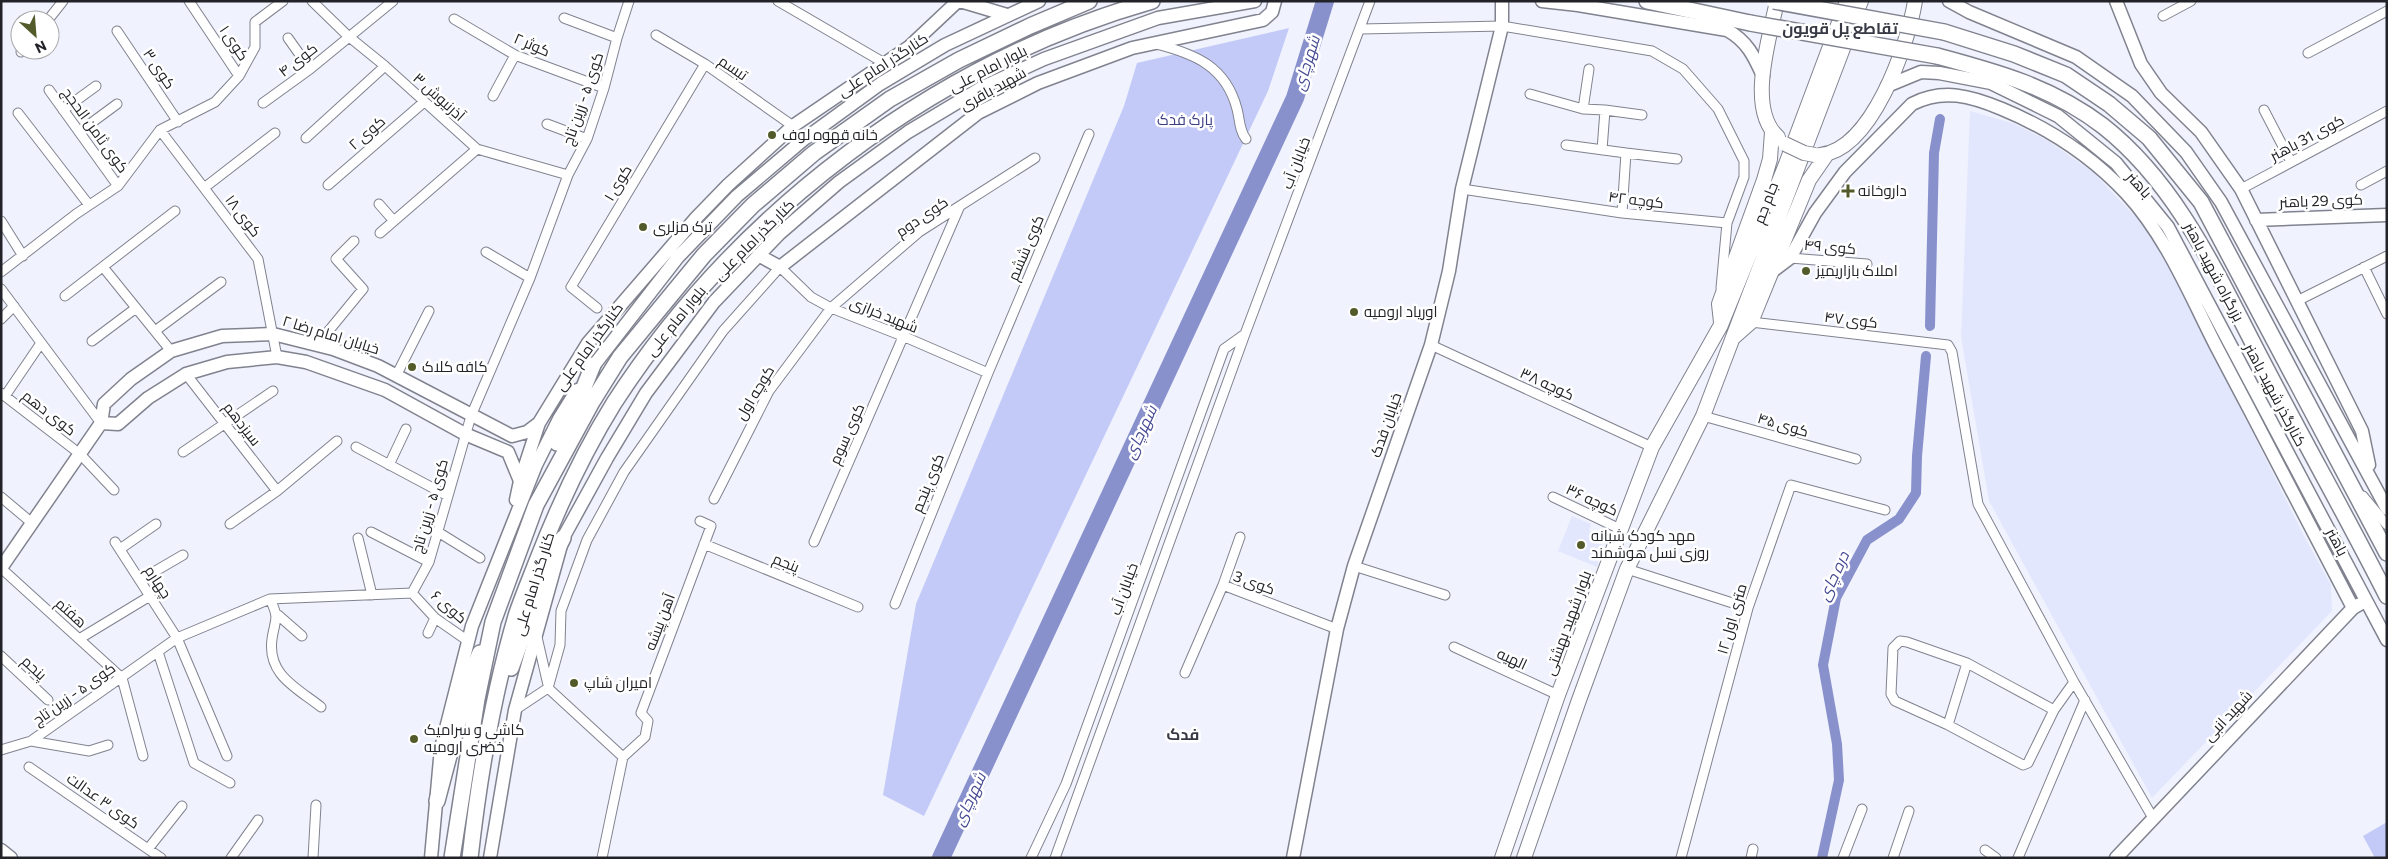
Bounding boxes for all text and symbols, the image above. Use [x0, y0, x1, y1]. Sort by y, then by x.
north arrow [10, 10, 60, 60]
district label: تقاطع پل قویون [1782, 18, 1899, 40]
street label: کوی ۱ [215, 21, 253, 65]
street label: کوثر ۲ [511, 28, 553, 61]
street label: کنارگذر امام علی [834, 28, 932, 102]
water label: شهرچای [1288, 32, 1325, 93]
text: N [32, 37, 49, 57]
street label: کوی ۴ [274, 38, 322, 82]
street label: بلوار امام علی [945, 41, 1031, 97]
street label: کوی ۳ [138, 45, 180, 93]
street label: کوی ۵ - زرین تاج [558, 50, 609, 148]
street label: تبسم [714, 51, 752, 85]
street label: شهید باقری [956, 63, 1030, 115]
street label: آذرنیوش ۳ [409, 68, 469, 126]
street label: کوی ثامن الحجج [56, 83, 133, 178]
park label: پارک فدک [1157, 110, 1213, 130]
street label: کوی 31 باهنر [2265, 110, 2348, 166]
street label: کوی ۲ [344, 112, 390, 154]
place label: خانه قهوه لوف [782, 125, 878, 145]
marker: خانه قهوه لوف [766, 129, 778, 141]
street label: خیابان آب [1277, 134, 1315, 192]
street label: کوی ۱ [599, 161, 637, 205]
street label: باهنر [2122, 167, 2156, 202]
street label: جام جم [1749, 179, 1783, 227]
place label: داروخانه [1858, 181, 1907, 200]
marker: داروخانه [1842, 185, 1854, 197]
street label: کوچه ۴۲ [1607, 187, 1665, 213]
street label: کوی 29 باهنر [2278, 190, 2363, 212]
street label: کوی ۱۸ [220, 191, 266, 241]
street label: کوی دوم [892, 192, 952, 242]
street label: کنار گذر امام علی [709, 195, 799, 285]
street label: کوی ششم [1003, 212, 1049, 284]
place label: ترک مزلری [653, 217, 712, 237]
street label: بزرگراه شهید باهنر [2179, 218, 2249, 325]
marker: ترک مزلری [637, 221, 649, 233]
street label: کوی ۴۹ [1803, 235, 1857, 259]
place label: املاک بازاریمیز [1815, 261, 1898, 280]
marker: املاک بازاریمیز [1800, 265, 1812, 277]
street label: بلوار امام علی [641, 282, 711, 360]
street label: شهید خرازی [847, 292, 921, 338]
street label: کنارگذر امام علی [550, 299, 628, 395]
place label: اوریاد ارومیه [1364, 302, 1438, 321]
marker: اوریاد ارومیه [1348, 306, 1360, 318]
street label: کوی ۴۷ [1823, 307, 1879, 333]
street label: خیابان امام رضا ۲ [280, 311, 382, 359]
street label: کنارگذر شهید باهنر [2239, 339, 2311, 450]
place label: کافه کلاک [422, 357, 488, 375]
marker: کافه کلاک [406, 361, 418, 373]
street label: کوچه اول [731, 362, 779, 424]
street label: کوچه ۳۸ [1517, 363, 1577, 405]
street label: کوی دهم [18, 386, 80, 440]
street label: خیابان فدک [1366, 390, 1406, 460]
street label: سیزدهم [219, 398, 265, 450]
street label: کوی سوم [825, 400, 869, 468]
water label: شهرچای [1119, 401, 1162, 462]
street label: کوی ۴۵ [1755, 408, 1811, 442]
street label: کوی پنجم [907, 451, 949, 515]
street label: کوی ۵ - زرین تاج [407, 457, 454, 556]
street label: کوچه ۳۶ [1563, 479, 1621, 521]
street label: باهنر [2322, 523, 2353, 559]
place label: مهد کودک شبانه روزی نسل هوشمند [1591, 526, 1709, 563]
street label: کنار گذر امام علی [509, 530, 559, 638]
marker: مهد کودک شبانه روزی نسل هوشمند [1575, 539, 1587, 551]
water label: دره چای [1813, 547, 1855, 604]
street label: پنجم [770, 549, 802, 577]
street label: خیابان آب [1105, 560, 1143, 618]
street label: چهارم [140, 561, 176, 603]
street label: کوی 3 [1230, 566, 1278, 600]
street label: بلوار شهید بهشتی [1540, 568, 1596, 678]
street label: ۱۲ متری اول [1712, 581, 1752, 657]
street label: کوی ۶ [427, 586, 471, 628]
street label: آهن پیشه [640, 591, 680, 653]
street label: هفتم [51, 594, 91, 632]
street label: الهیه [1494, 643, 1530, 675]
street label: پنجم [17, 651, 51, 685]
street label: کوی ۵ - زرین تاج [29, 658, 120, 731]
place label: امیران شاپ [584, 673, 652, 693]
marker: امیران شاپ [568, 677, 580, 689]
street label: شهید انبی [2199, 686, 2257, 746]
place label: کاشی و سرامیک خضری ارومیه [424, 720, 524, 757]
district label: فدک [1167, 724, 1199, 743]
marker: کاشی و سرامیک خضری ارومیه [408, 733, 420, 745]
water label: شهرچای [948, 768, 991, 829]
street label: کوی ۳ عدالت [63, 769, 143, 833]

